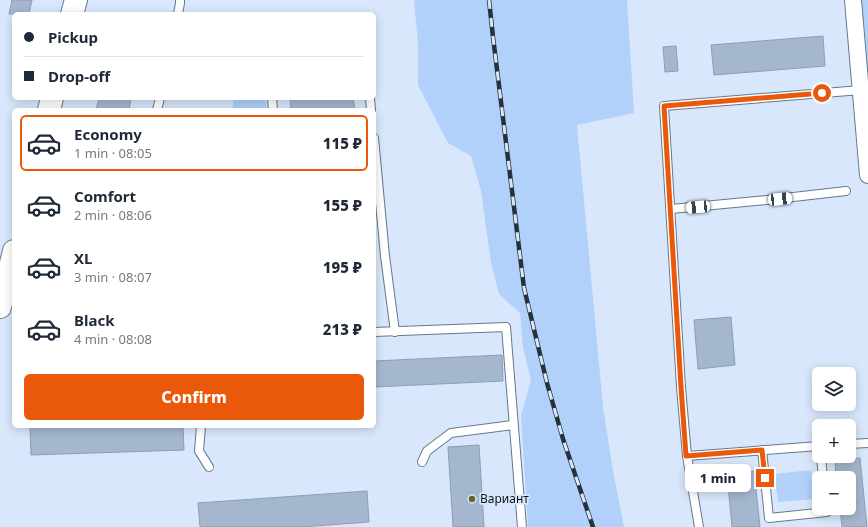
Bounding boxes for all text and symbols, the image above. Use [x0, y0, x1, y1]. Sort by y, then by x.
text: Pickup [48, 27, 98, 47]
text: Drop-off [48, 66, 110, 86]
route start [813, 84, 831, 102]
text: Economy [74, 124, 142, 144]
icon: car [26, 125, 62, 161]
text: 115 ₽ [323, 133, 362, 153]
text: 1 min · 08:05 [74, 144, 152, 162]
text: Comfort [74, 186, 136, 206]
icon: car [26, 187, 62, 223]
car [767, 192, 793, 206]
text: 155 ₽ [323, 195, 362, 215]
car [686, 200, 710, 214]
text: 2 min · 08:06 [74, 206, 152, 224]
text: XL [74, 248, 92, 268]
icon: car [26, 249, 62, 285]
text: 195 ₽ [323, 257, 362, 277]
text: 3 min · 08:07 [74, 268, 152, 286]
text: Black [74, 310, 114, 330]
icon: car [26, 311, 62, 347]
text: 213 ₽ [323, 319, 362, 339]
text: 4 min · 08:08 [74, 330, 152, 348]
map controls [812, 367, 856, 515]
button: layers [812, 367, 856, 411]
button: Confirm [24, 374, 364, 420]
button: + [812, 419, 856, 463]
callout: 1 min [685, 464, 751, 492]
text: 1 min [700, 469, 736, 487]
route end [756, 469, 774, 487]
button: − [812, 471, 856, 515]
place label: Вариант [480, 490, 529, 507]
marker: Вариант [467, 494, 477, 504]

